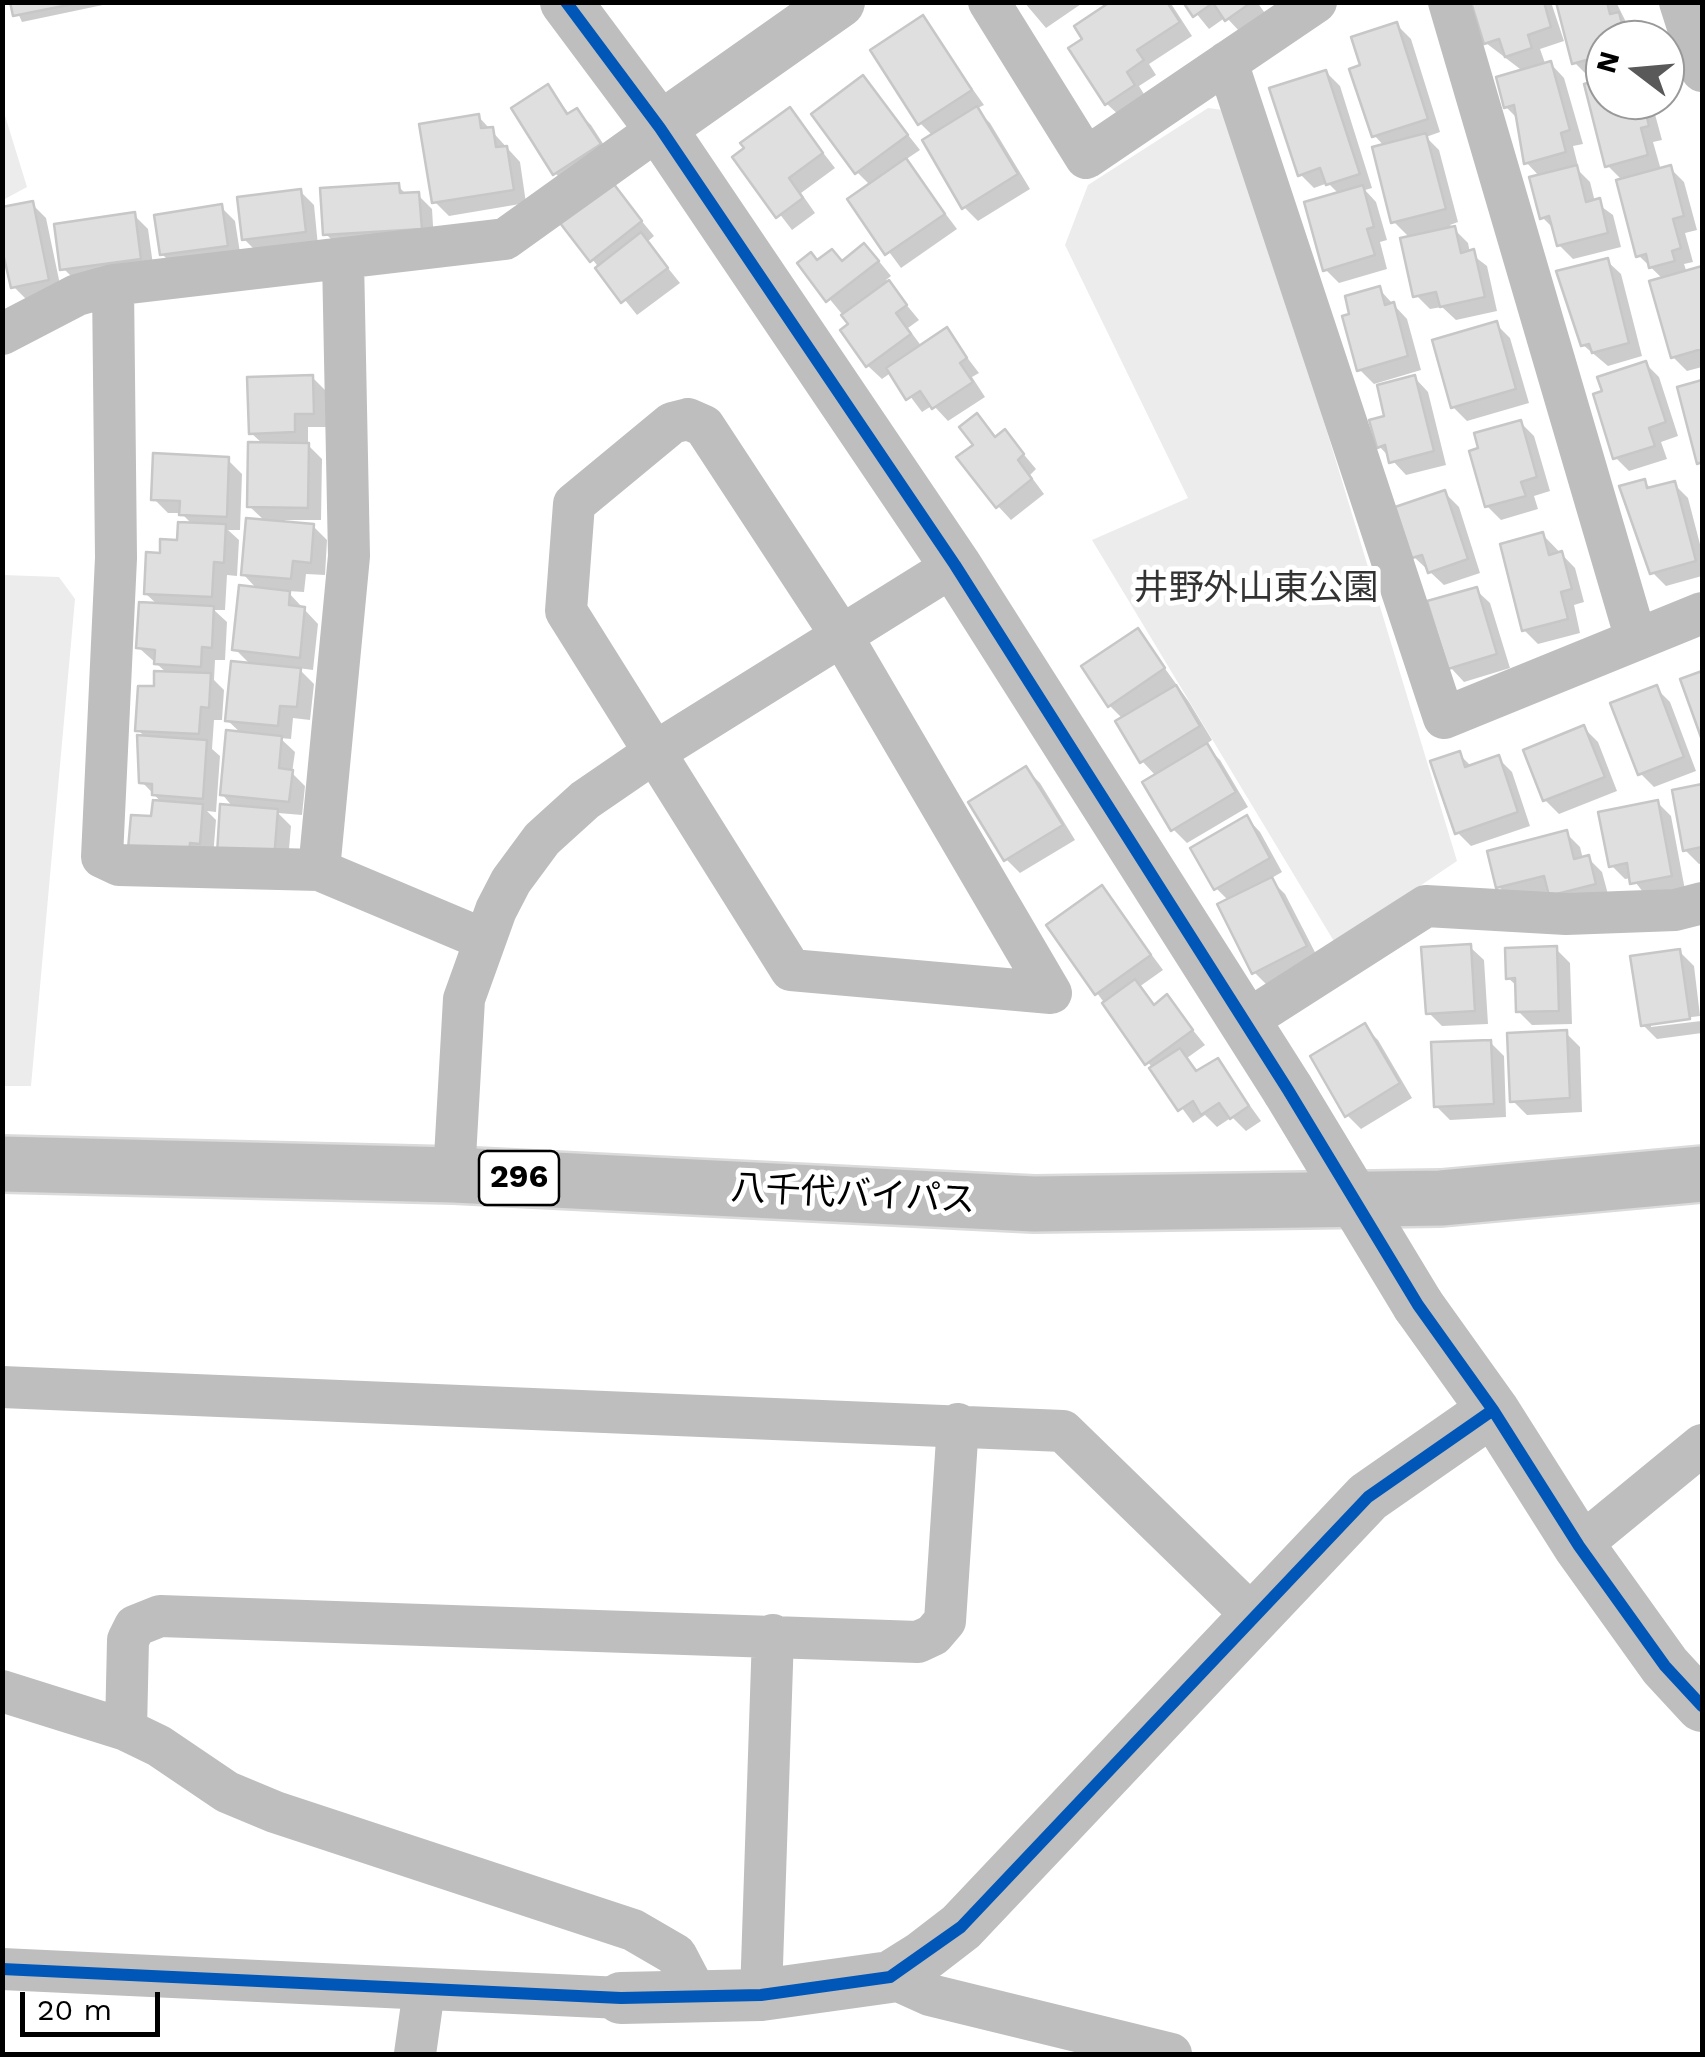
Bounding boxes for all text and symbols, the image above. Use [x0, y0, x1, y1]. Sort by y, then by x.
north arrow [1585, 20, 1685, 120]
text: N [1589, 48, 1626, 77]
park label: 井野外山東公園 [1134, 568, 1378, 610]
road number: 296 [479, 1151, 559, 1205]
street label: 八千代バイパス [730, 1168, 976, 1222]
scale bar [25, 1972, 165, 2034]
text: 20 m [37, 1992, 112, 2027]

